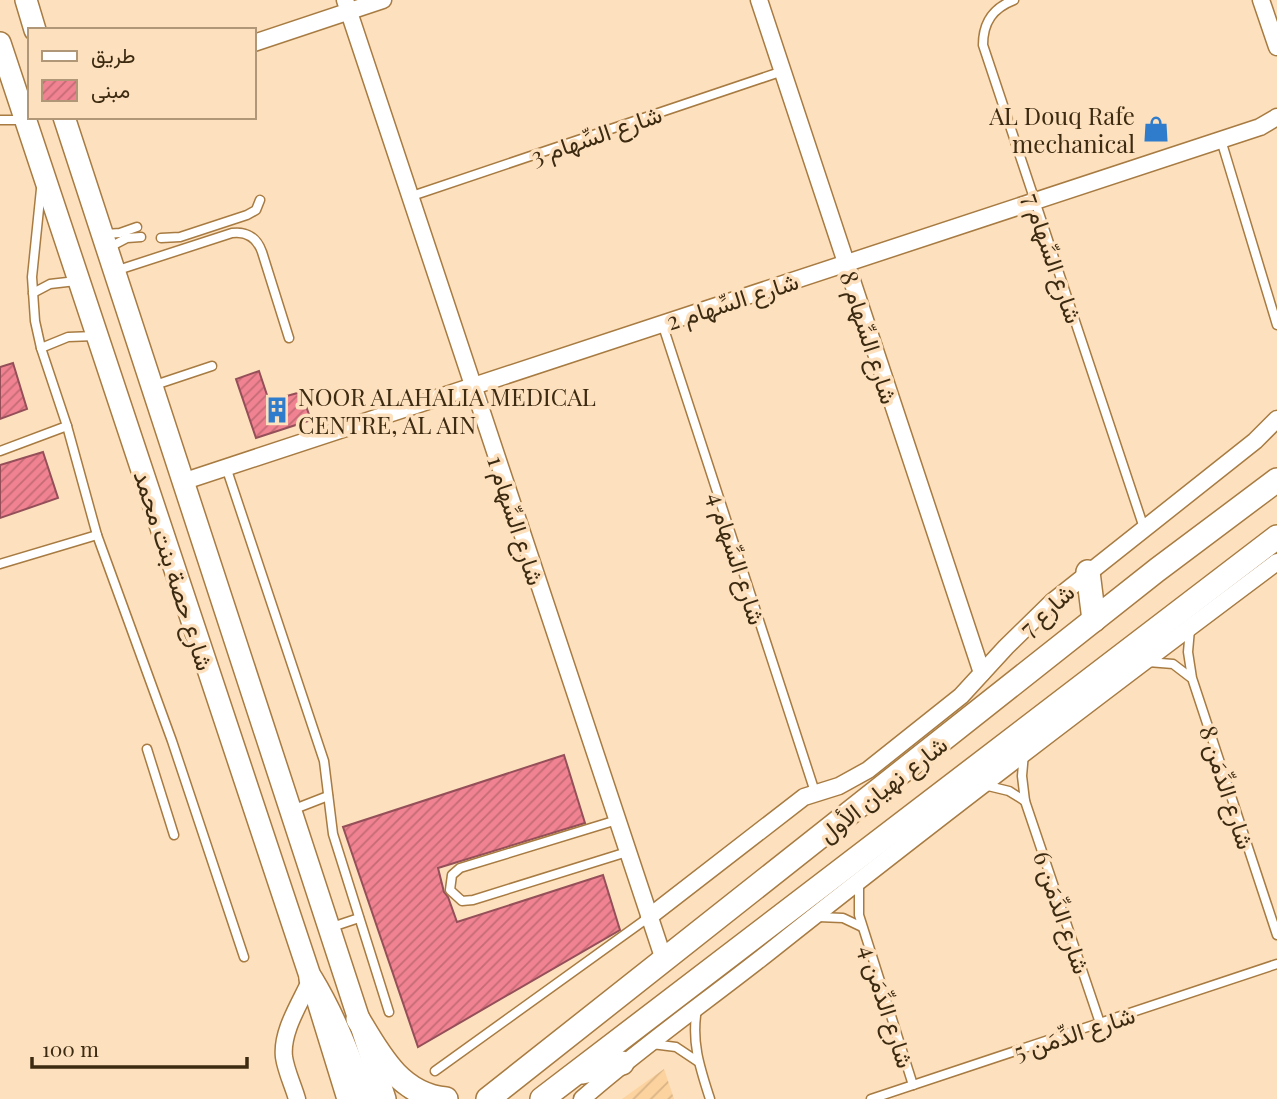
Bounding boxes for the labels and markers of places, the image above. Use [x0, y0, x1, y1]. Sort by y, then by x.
place label: AL Douq Rafe mechanical [988, 99, 1135, 159]
shop icon: AL Douq Rafe mechanical [1141, 114, 1171, 144]
place label: NOOR ALAHALIA MEDICAL CENTRE, AL AIN [298, 380, 596, 440]
building icon: NOOR ALAHALIA MEDICAL CENTRE, AL AIN [262, 395, 292, 425]

